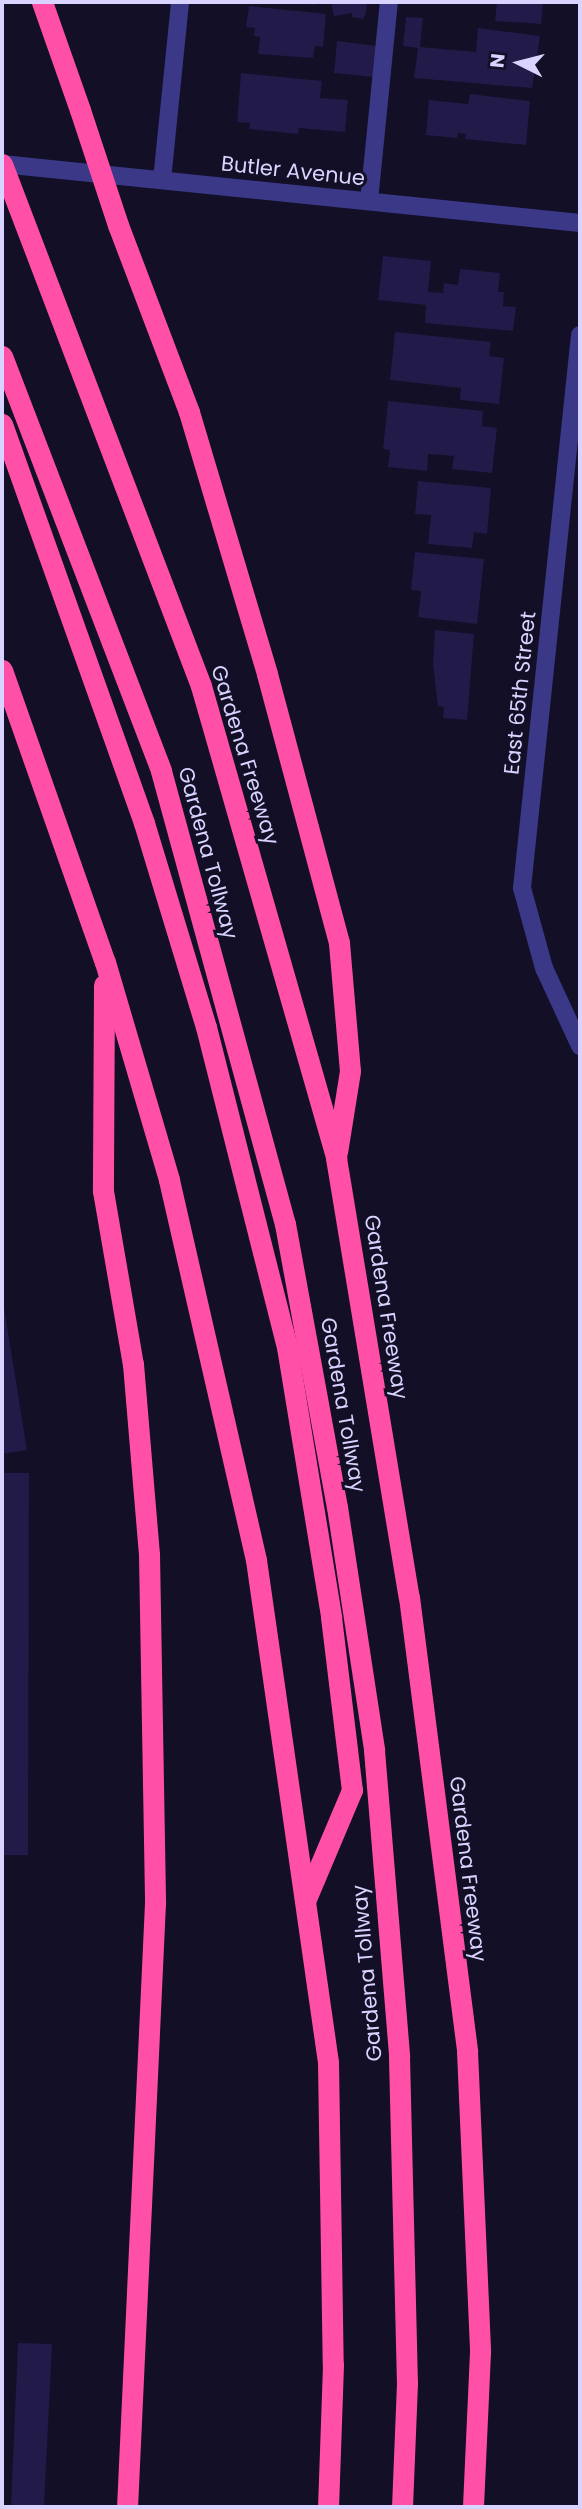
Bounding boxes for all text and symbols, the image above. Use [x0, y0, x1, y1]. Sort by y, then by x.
north arrow [484, 28, 554, 98]
text: N [483, 52, 512, 69]
street label: Butler Avenue [220, 151, 366, 191]
street label: East 65th Street [499, 610, 541, 776]
street label: Gardena Freeway [206, 662, 284, 848]
street label: Gardena Tollway [173, 764, 243, 942]
street label: Gardena Freeway [359, 1213, 413, 1401]
street label: Gardena Tollway [315, 1316, 371, 1494]
street label: Gardena Freeway [444, 1775, 492, 1963]
street label: Gardena Tollway [347, 1884, 387, 2062]

